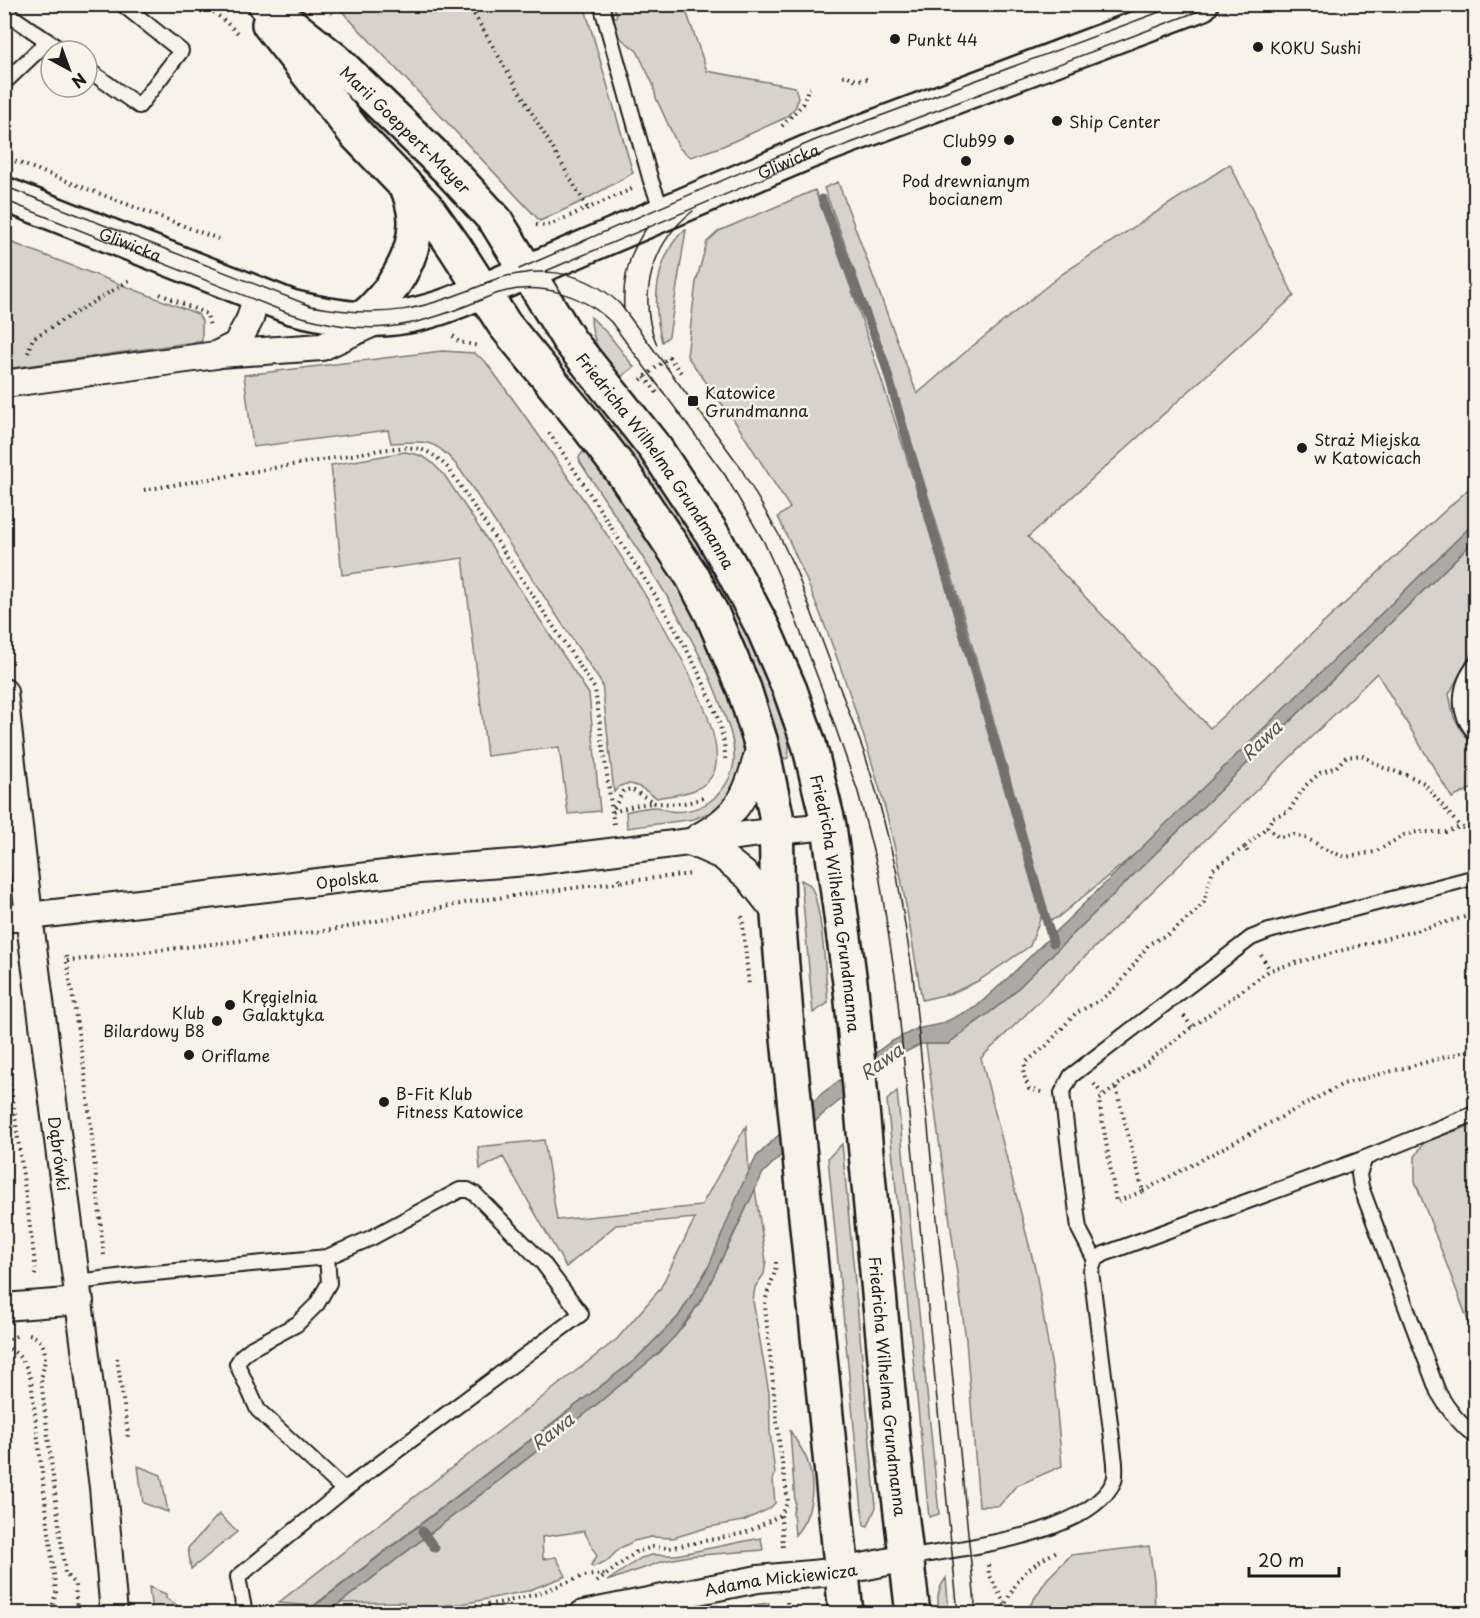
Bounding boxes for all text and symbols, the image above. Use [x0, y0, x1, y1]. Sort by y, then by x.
place label: Punkt 44 [907, 27, 978, 51]
marker: Punkt 44 [888, 32, 902, 46]
place label: KOKU Sushi [1270, 35, 1361, 59]
north arrow [39, 39, 99, 99]
marker: KOKU Sushi [1251, 40, 1265, 54]
street label: Marii Goeppert-Mayer [335, 60, 477, 199]
text: N [67, 68, 92, 94]
place label: Ship Center [1069, 109, 1161, 133]
marker: Ship Center [1050, 114, 1064, 128]
place label: Club99 [942, 128, 997, 152]
marker: Club99 [1002, 133, 1016, 147]
street label: Gliwicka [753, 137, 823, 184]
marker: Pod drewnianym bocianem [959, 154, 973, 168]
place label: Pod drewnianym bocianem [902, 168, 1030, 210]
street label: Gliwicka [96, 221, 166, 267]
street label: Friedricha Wilhelma Grundmanna [571, 347, 741, 573]
place label: Katowice Grundmanna [705, 380, 808, 422]
marker: Katowice Grundmanna [686, 394, 700, 408]
place label: Straż Miejska w Katowicach [1314, 427, 1421, 469]
marker: Straż Miejska w Katowicach [1295, 441, 1309, 455]
water label: Rawa [1234, 713, 1288, 766]
street label: Friedricha Wilhelma Grundmanna [805, 772, 867, 1033]
street label: Opolska [314, 863, 379, 894]
place label: Kręgielnia Galaktyka [242, 984, 324, 1026]
marker: Kręgielnia Galaktyka [223, 998, 237, 1012]
place label: Klub Bilardowy B8 [103, 1000, 205, 1042]
marker: Klub Bilardowy B8 [210, 1014, 224, 1028]
water label: Rawa [854, 1036, 909, 1086]
place label: Oriflame [201, 1043, 270, 1067]
marker: Oriflame [182, 1048, 196, 1062]
place label: B-Fit Klub Fitness Katowice [396, 1081, 523, 1123]
marker: B-Fit Klub Fitness Katowice [377, 1095, 391, 1109]
street label: Dąbrówki [43, 1115, 77, 1192]
street label: Friedricha Wilhelma Grundmanna [864, 1255, 913, 1517]
water label: Rawa [525, 1405, 580, 1456]
scale bar [1249, 1540, 1339, 1578]
text: 20 m [1258, 1546, 1304, 1573]
street label: Adama Mickiewicza [702, 1556, 860, 1601]

